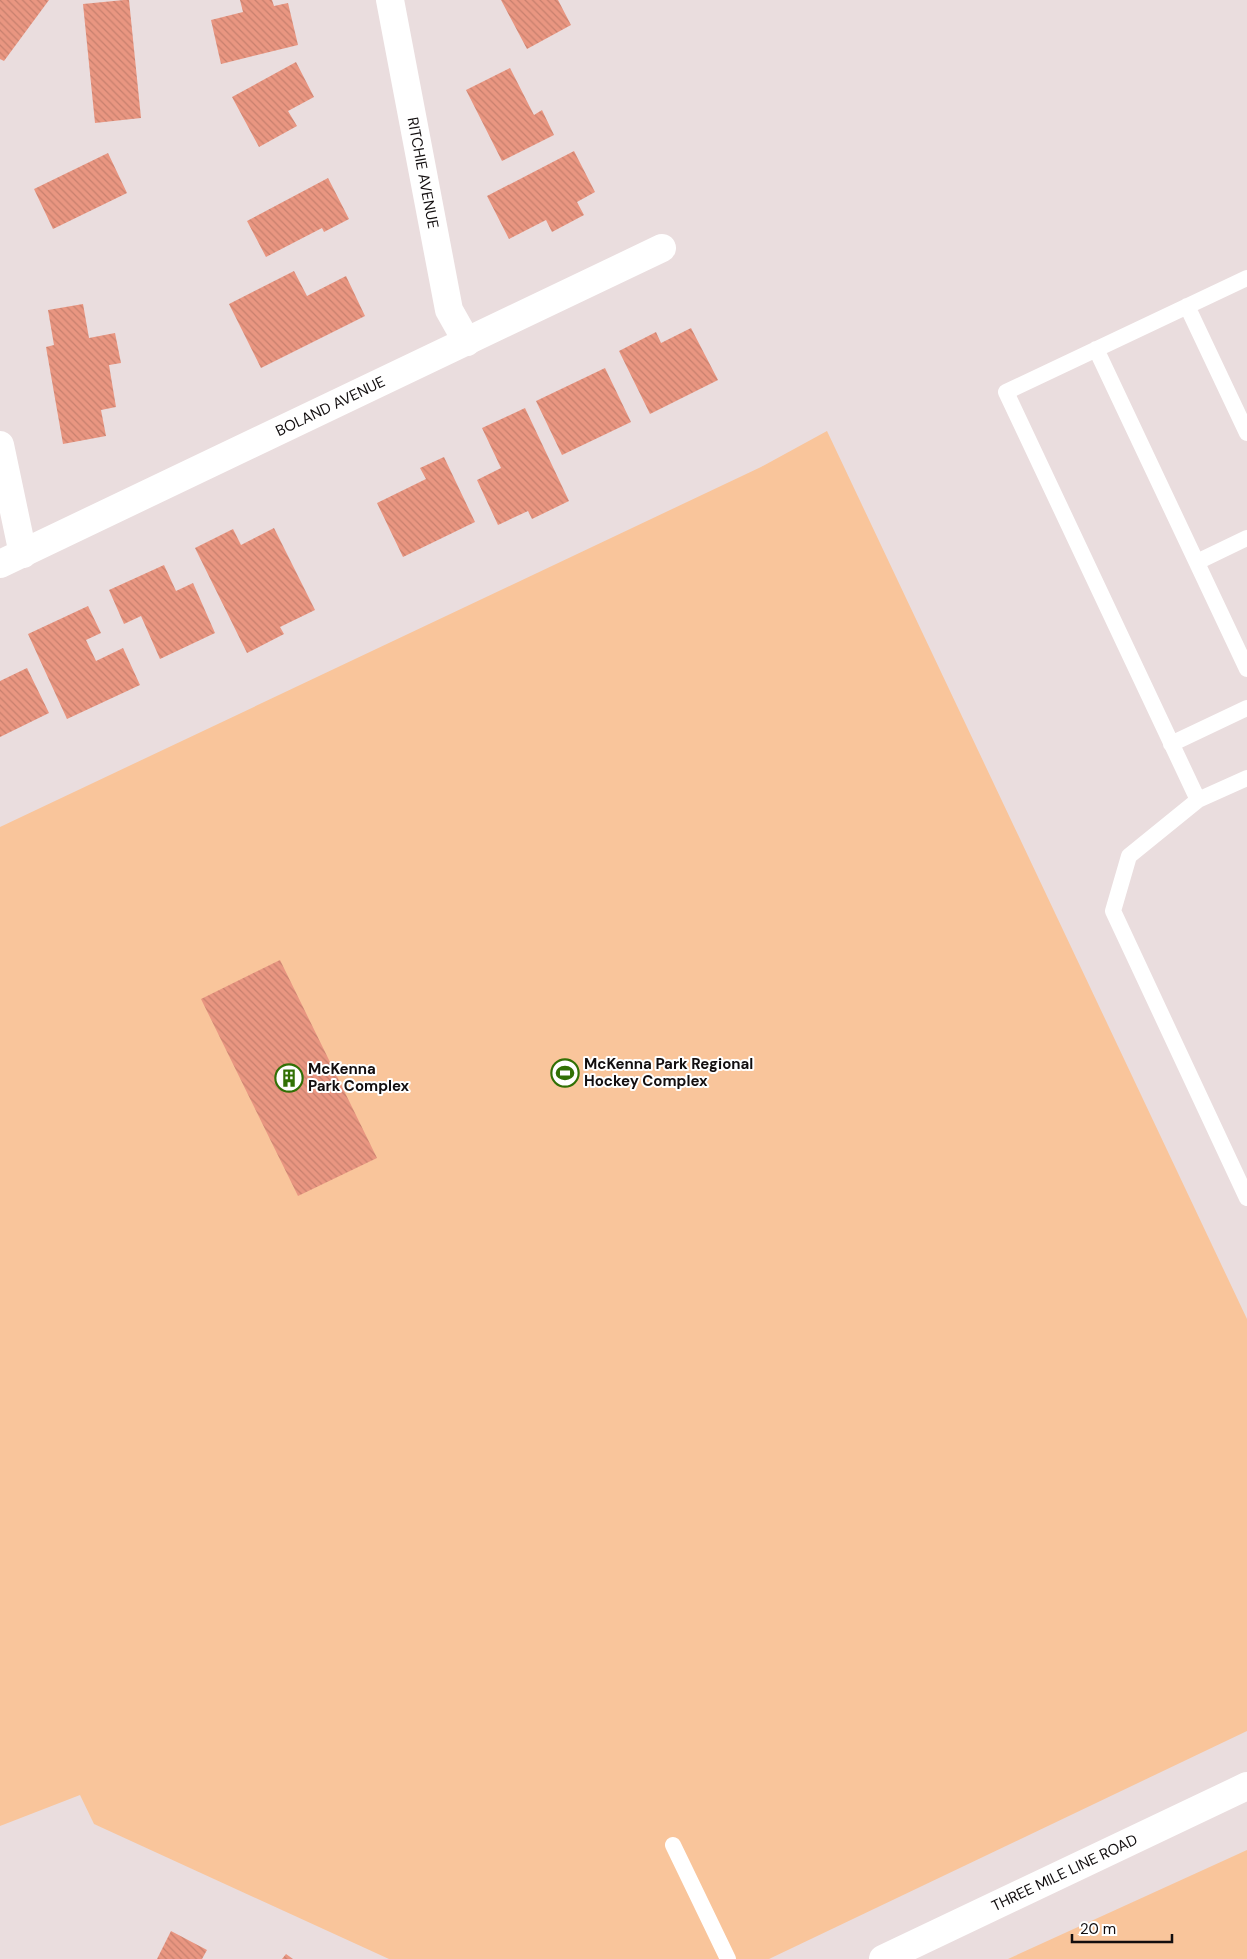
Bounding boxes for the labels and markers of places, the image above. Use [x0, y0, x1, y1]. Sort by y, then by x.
place label: McKenna Park Regional Hockey Complex [584, 1054, 753, 1091]
sports icon: McKenna Park Regional Hockey Complex [550, 1058, 580, 1088]
place label: McKenna Park Complex [308, 1059, 410, 1096]
building icon: McKenna Park Complex [274, 1063, 304, 1093]

